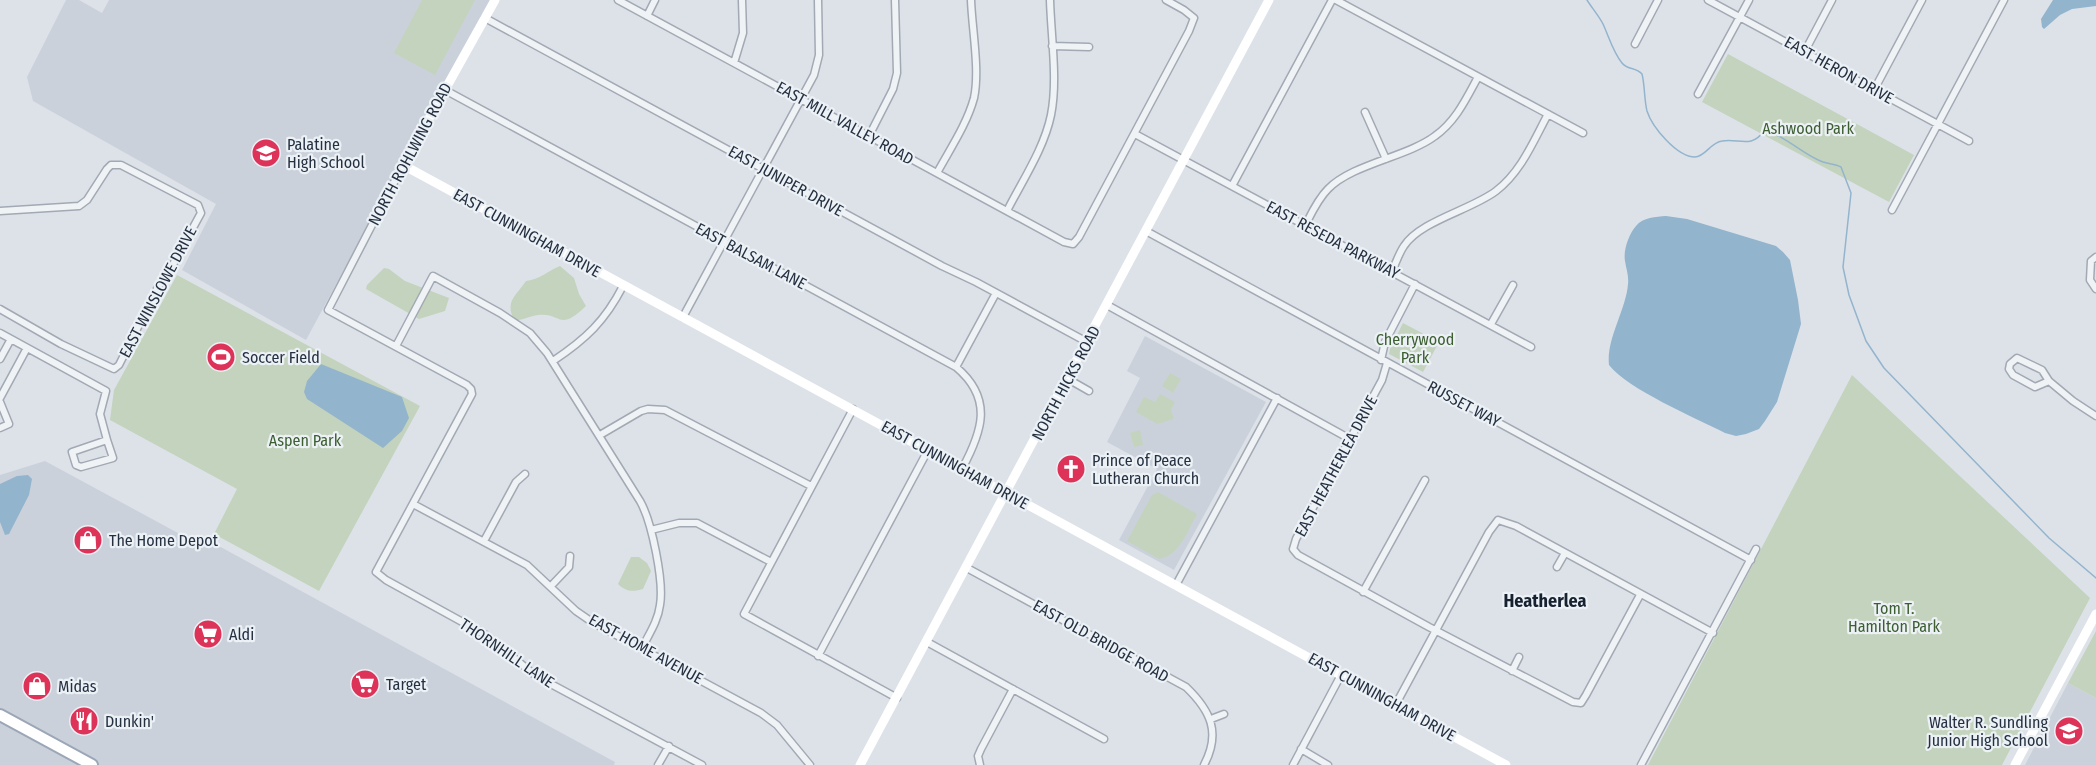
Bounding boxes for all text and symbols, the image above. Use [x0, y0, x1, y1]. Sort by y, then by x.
street label: EAST HERON DRIVE [1781, 32, 1897, 108]
street label: EAST MILL VALLEY ROAD [773, 77, 917, 169]
street label: NORTH ROHLWING ROAD [364, 79, 456, 229]
park label: Ashwood Park [1762, 119, 1854, 138]
place label: Palatine High School [287, 135, 365, 172]
school or university icon: Palatine High School [250, 137, 282, 169]
street label: EAST JUNIPER DRIVE [725, 142, 847, 220]
street label: EAST CUNNINGHAM DRIVE [450, 185, 604, 281]
street label: EAST RESEDA PARKWAY [1263, 197, 1403, 283]
street label: EAST BALSAM LANE [692, 219, 810, 293]
street label: EAST WINSLOWE DRIVE [115, 223, 201, 361]
street label: NORTH HICKS ROAD [1028, 322, 1104, 444]
park label: Cherrywood Park [1376, 330, 1454, 367]
sports icon: Soccer Field [205, 341, 237, 373]
place label: Soccer Field [242, 348, 320, 367]
street label: RUSSET WAY [1424, 377, 1504, 431]
street label: EAST HEATHERLEA DRIVE [1291, 392, 1381, 540]
street label: EAST CUNNINGHAM DRIVE [878, 417, 1032, 513]
park label: Aspen Park [269, 431, 342, 450]
place label: Prince of Peace Lutheran Church [1092, 451, 1199, 488]
church icon: Prince of Peace Lutheran Church [1055, 453, 1087, 485]
shop icon: The Home Depot [72, 524, 104, 556]
place label: The Home Depot [109, 531, 219, 550]
district label: Heatherlea [1504, 590, 1587, 612]
street label: EAST OLD BRIDGE ROAD [1030, 596, 1172, 686]
park label: Tom T. Hamilton Park [1848, 599, 1941, 636]
street label: EAST HOME AVENUE [586, 610, 706, 688]
street label: THORNHILL LANE [456, 614, 558, 692]
supermarket icon: Aldi [192, 618, 224, 650]
place label: Aldi [229, 625, 254, 644]
street label: EAST CUNNINGHAM DRIVE [1305, 649, 1459, 745]
supermarket icon: Target [349, 668, 381, 700]
shop icon: Midas [21, 670, 53, 702]
place label: Target [386, 675, 427, 694]
place label: Midas [58, 677, 97, 696]
restaurant icon: Dunkin' [68, 705, 100, 737]
place label: Dunkin' [105, 712, 154, 731]
place label: Walter R. Sundling Junior High School [1927, 713, 2048, 750]
school or university icon: Walter R. Sundling Junior High School [2053, 715, 2085, 747]

